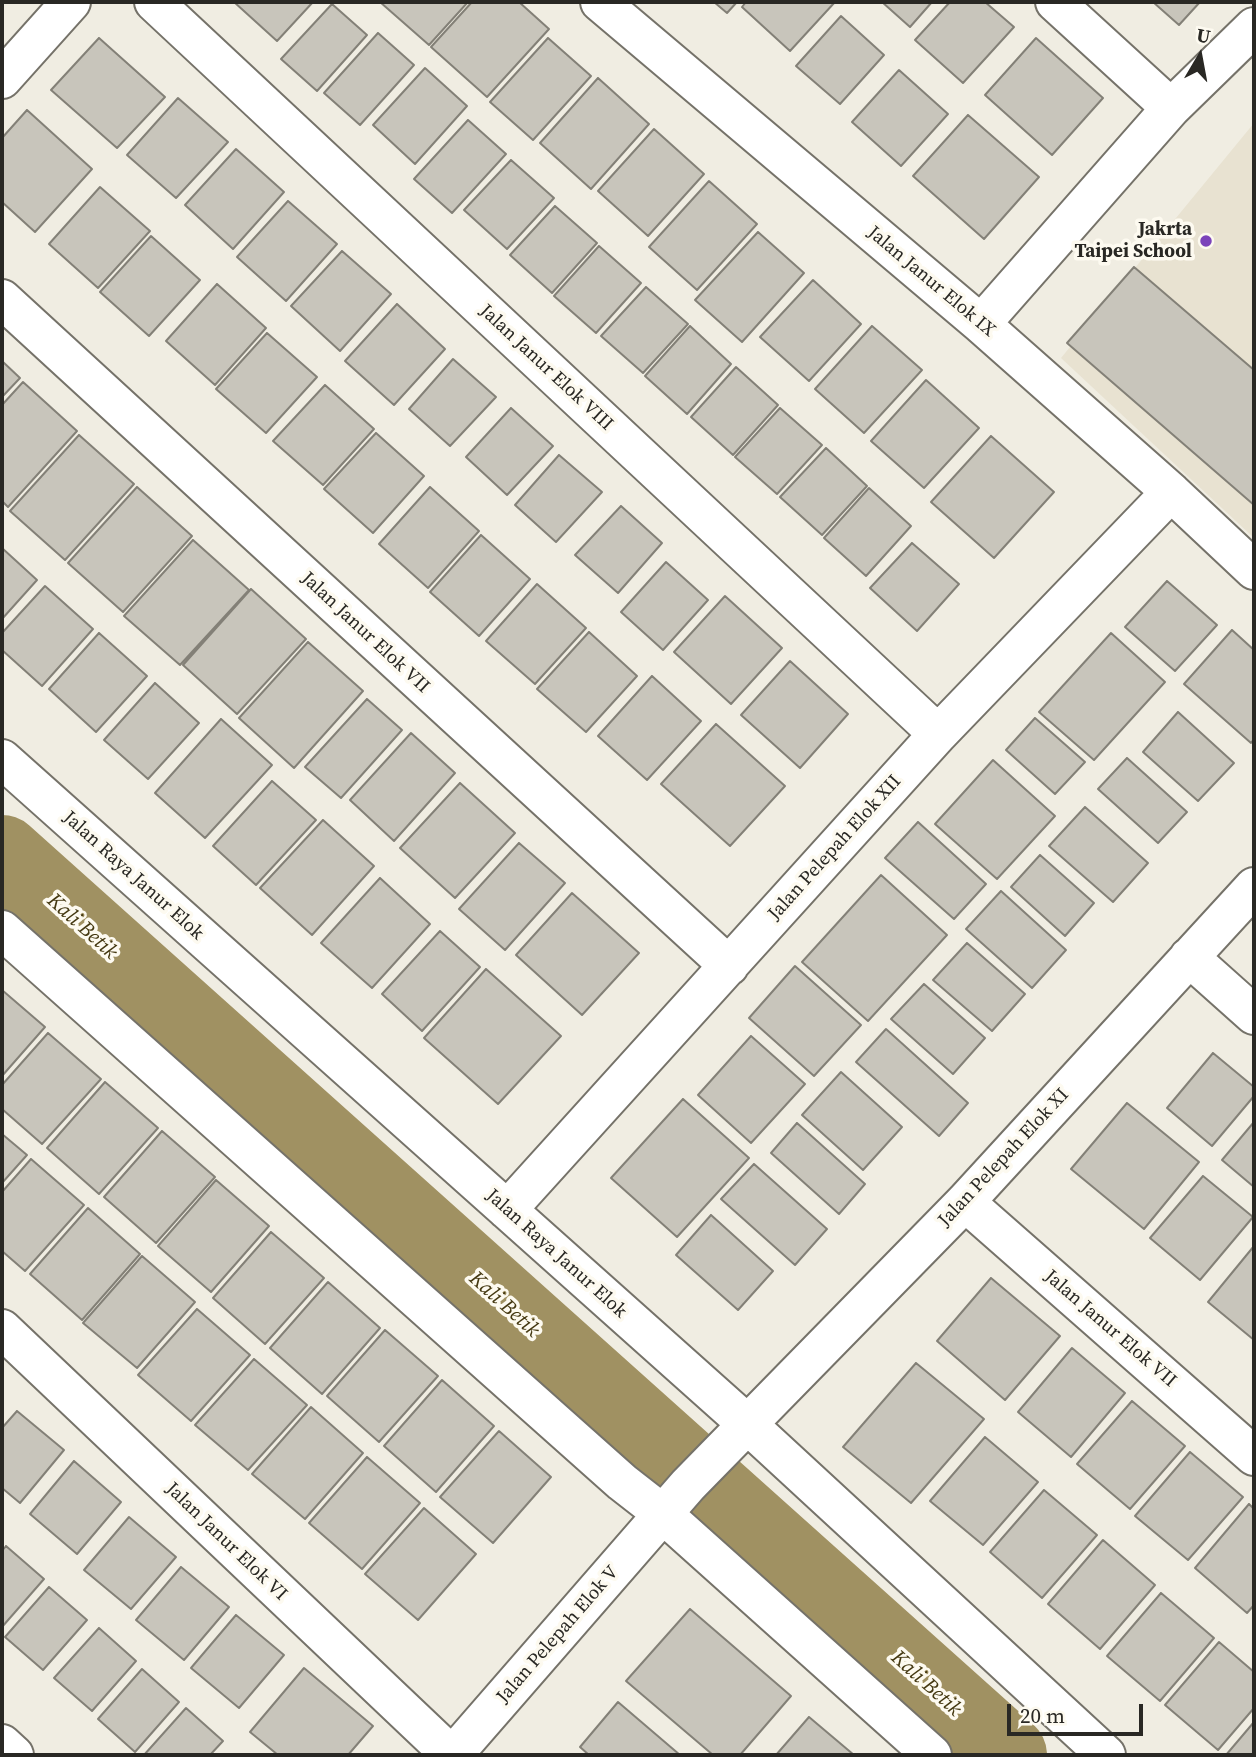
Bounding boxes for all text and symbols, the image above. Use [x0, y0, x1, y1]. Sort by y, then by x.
north arrow [1165, 21, 1235, 91]
text: U [1195, 21, 1213, 49]
place label: Jakrta Taipei School [1074, 219, 1192, 263]
street label: Jalan Janur Elok IX [862, 222, 1000, 342]
marker: Jakrta Taipei School [1198, 233, 1214, 249]
street label: Jalan Janur Elok VIII [474, 300, 618, 436]
street label: Jalan Janur Elok VII [296, 568, 434, 698]
street label: Jalan Pelepah Elok XII [764, 771, 906, 925]
street label: Jalan Raya Janur Elok [58, 807, 208, 945]
water label: Kali Betik [41, 889, 123, 965]
street label: Jalan Pelepah Elok XI [934, 1084, 1074, 1232]
street label: Jalan Raya Janur Elok [481, 1185, 631, 1323]
street label: Jalan Janur Elok VII [1039, 1265, 1181, 1393]
water label: Kali Betik [463, 1267, 545, 1343]
street label: Jalan Janur Elok VI [160, 1478, 292, 1606]
street label: Jalan Pelepah Elok V [492, 1562, 624, 1708]
water label: Kali Betik [885, 1646, 967, 1722]
scale bar [1011, 1690, 1148, 1734]
text: 20 m [1020, 1701, 1065, 1730]

